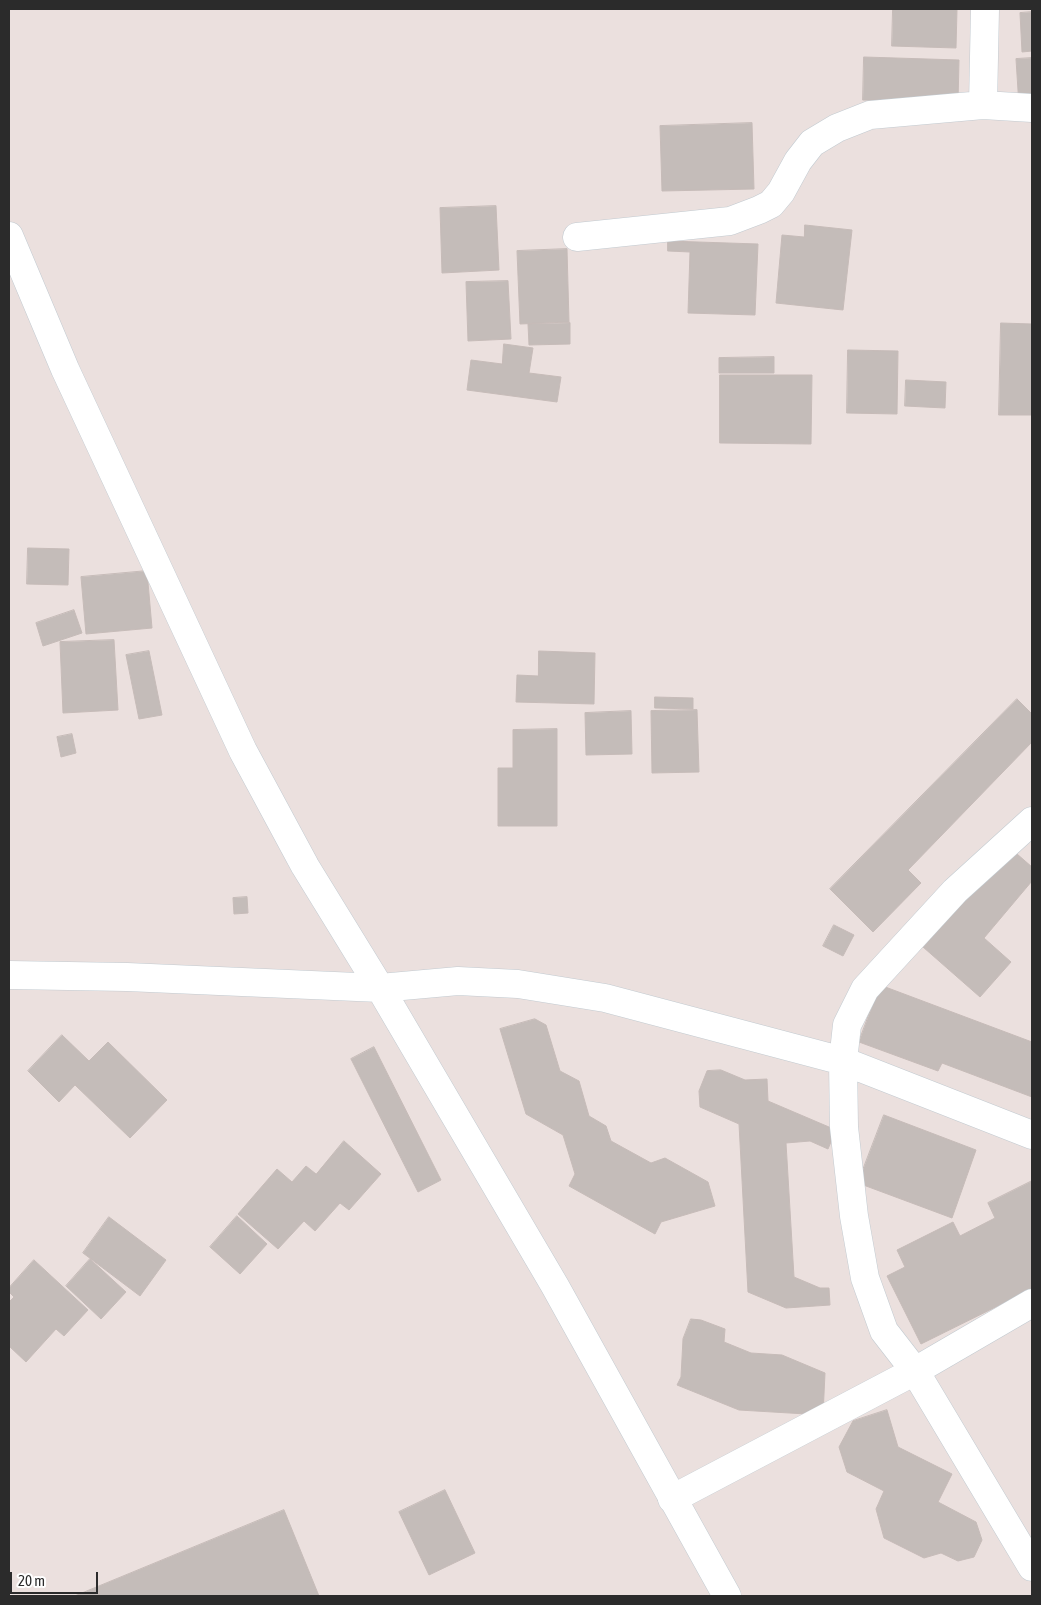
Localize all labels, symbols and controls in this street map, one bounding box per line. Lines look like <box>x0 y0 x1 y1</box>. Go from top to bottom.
scale bar <box>12 1562 100 1594</box>
text: 20 m <box>18 1572 45 1589</box>

